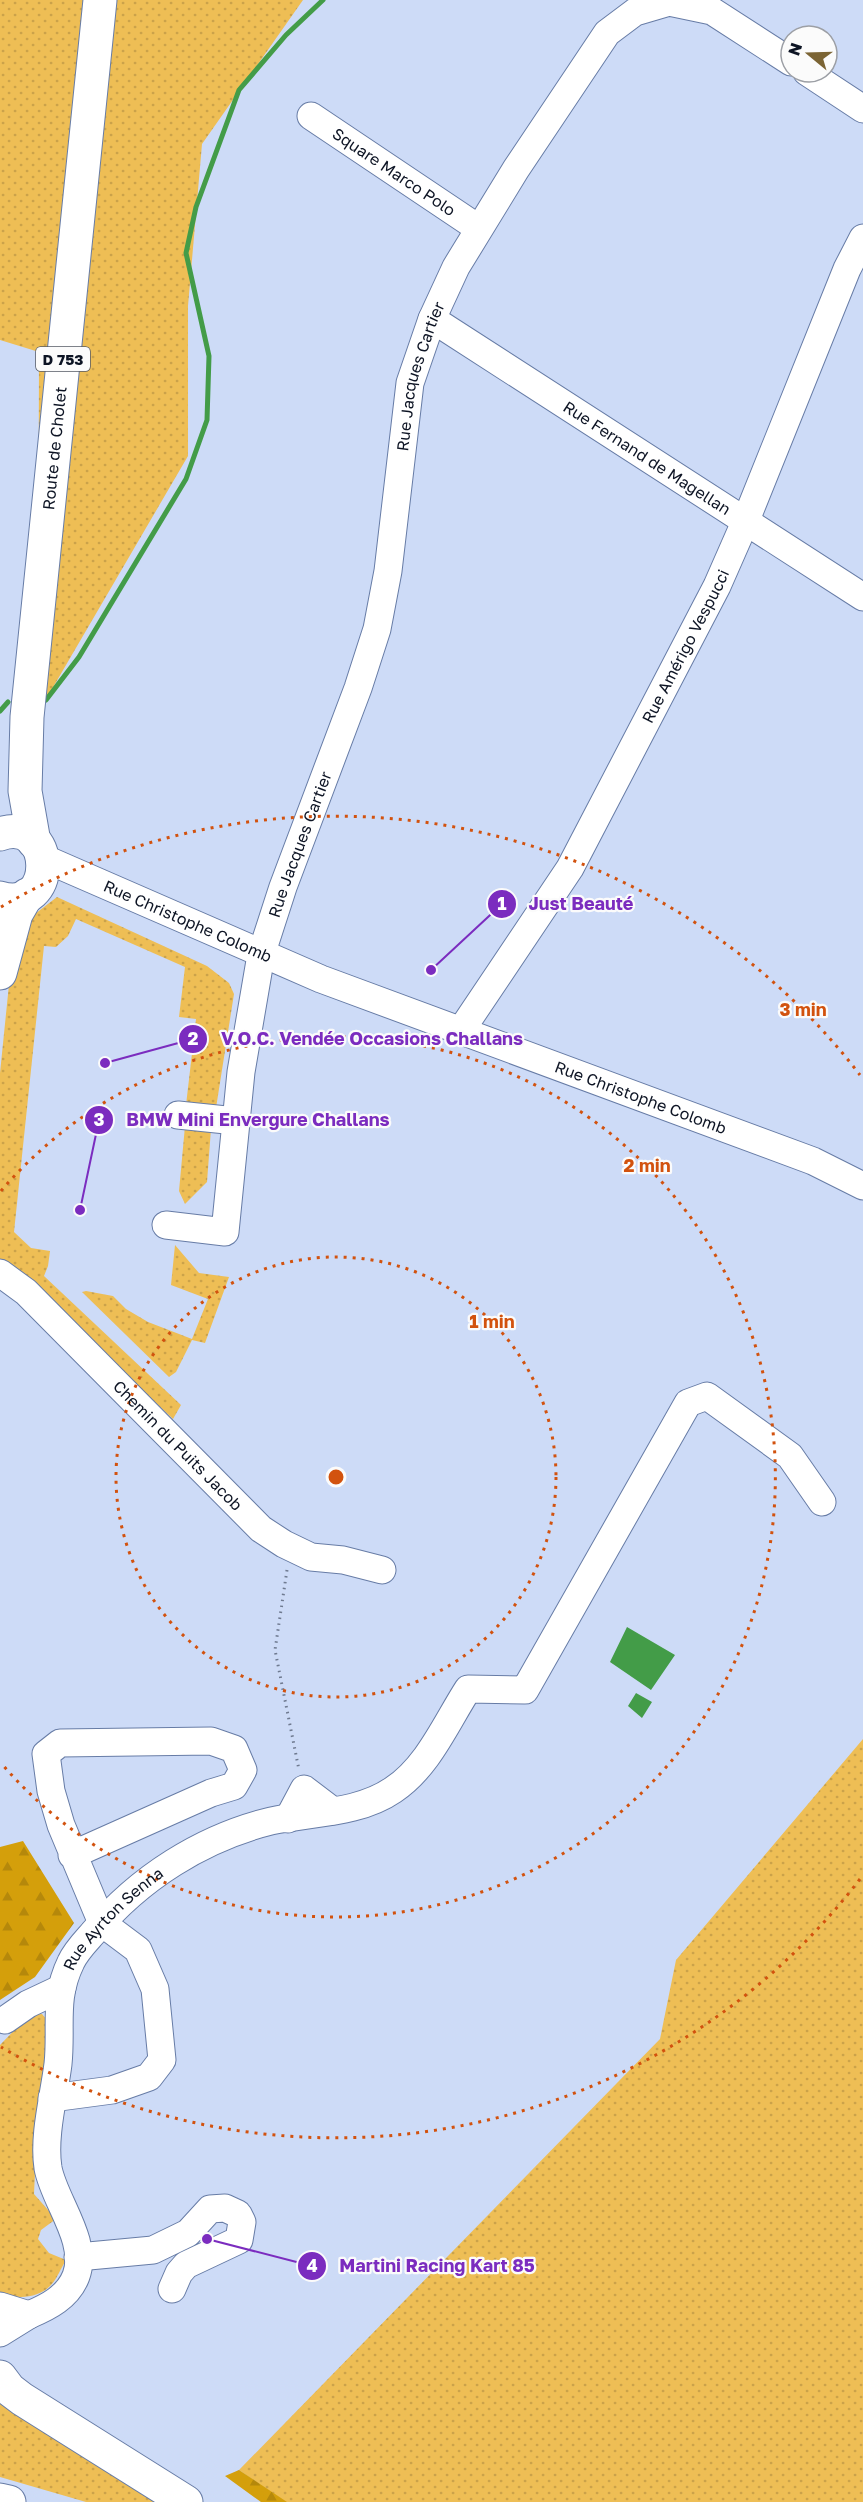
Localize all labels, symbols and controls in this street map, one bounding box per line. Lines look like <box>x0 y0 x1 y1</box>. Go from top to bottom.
north arrow <box>779 24 839 84</box>
text: N <box>783 40 806 58</box>
street label: Square Marco Polo <box>329 123 459 220</box>
street label: Rue Jacques Cartier <box>392 298 449 452</box>
road number: D 753 <box>36 347 90 371</box>
street label: Route de Cholet <box>38 386 71 511</box>
street label: Rue Fernand de Magellan <box>560 396 735 519</box>
street label: Rue Amérigo Vespucci <box>637 566 733 726</box>
street label: Rue Jacques Cartier <box>264 769 336 920</box>
street label: Rue Christophe Colomb <box>101 876 275 966</box>
callout: Just Beauté <box>487 886 646 922</box>
text: 1 <box>497 892 507 914</box>
text: Just Beauté <box>529 892 634 914</box>
text: 3 min <box>779 998 827 1020</box>
callout: V.O.C. Vendée Occasions Challans <box>178 1021 535 1057</box>
text: 2 <box>188 1027 199 1049</box>
text: V.O.C. Vendée Occasions Challans <box>221 1027 523 1049</box>
street label: Rue Christophe Colomb <box>552 1056 729 1138</box>
callout: BMW Mini Envergure Challans <box>84 1102 402 1138</box>
text: 3 <box>94 1108 105 1130</box>
text: BMW Mini Envergure Challans <box>126 1108 390 1130</box>
text: 2 min <box>623 1154 671 1176</box>
text: 1 min <box>469 1310 515 1332</box>
street label: Chemin du Puits Jacob <box>109 1376 247 1515</box>
centre of rings <box>326 1467 346 1487</box>
street label: Rue Ayrton Senna <box>59 1863 167 1973</box>
callout: Martini Racing Kart 85 <box>297 2248 546 2284</box>
text: 4 <box>306 2254 318 2276</box>
text: Martini Racing Kart 85 <box>339 2254 535 2276</box>

